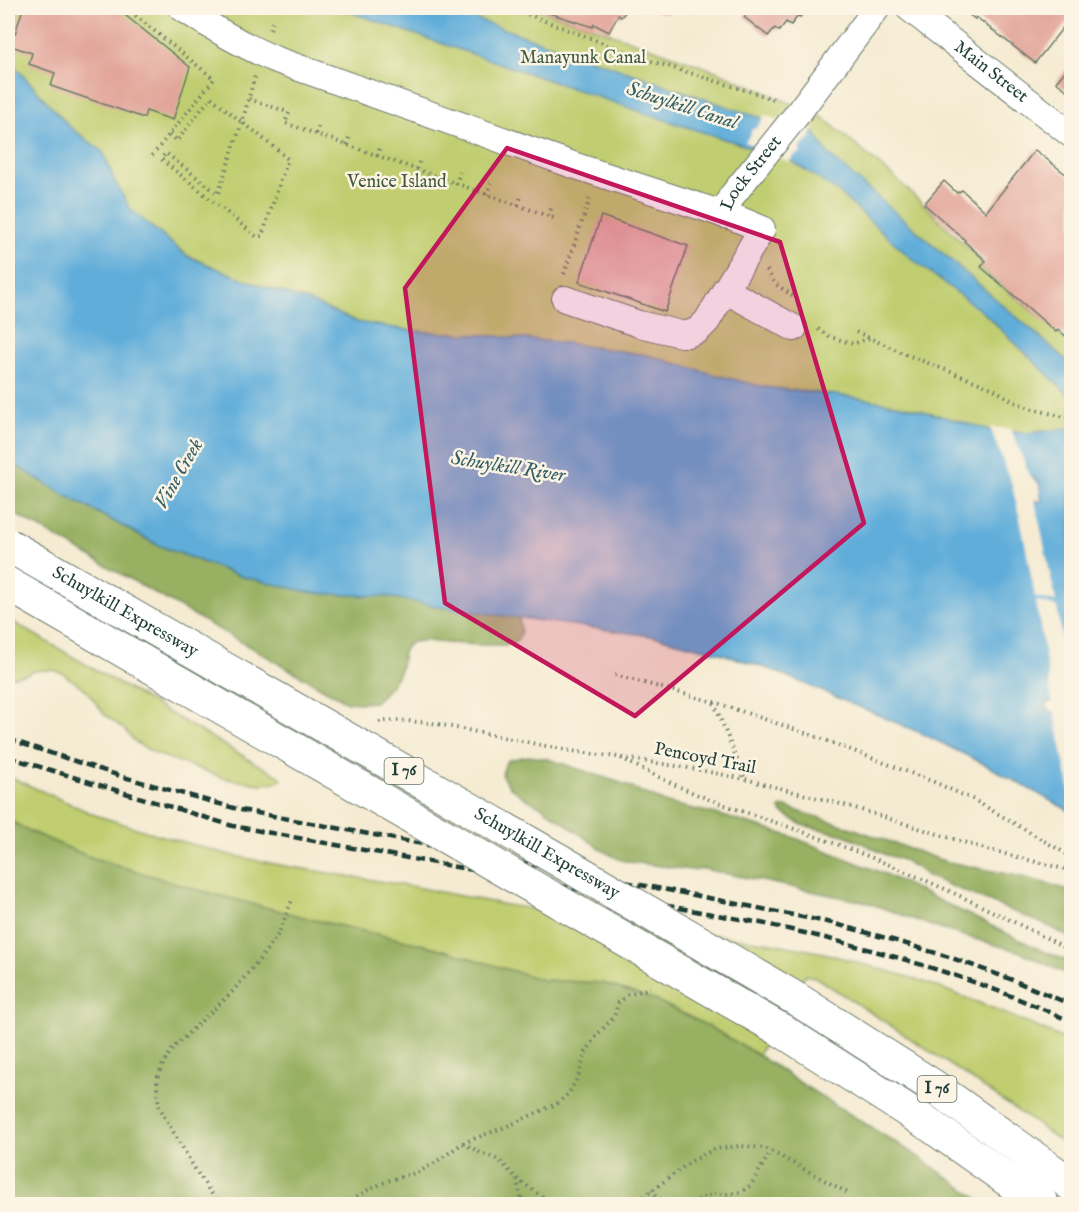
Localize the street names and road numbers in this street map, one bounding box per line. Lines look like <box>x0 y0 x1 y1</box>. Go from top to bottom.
street label: Main Street <box>949 36 1033 108</box>
street label: Lock Street <box>715 131 787 214</box>
street label: Schuylkill Expressway <box>48 561 202 663</box>
street label: Pencoyd Trail <box>652 738 758 780</box>
road number: I 76 <box>384 758 424 784</box>
street label: Schuylkill Expressway <box>470 802 624 905</box>
road number: I 76 <box>918 1076 956 1102</box>

